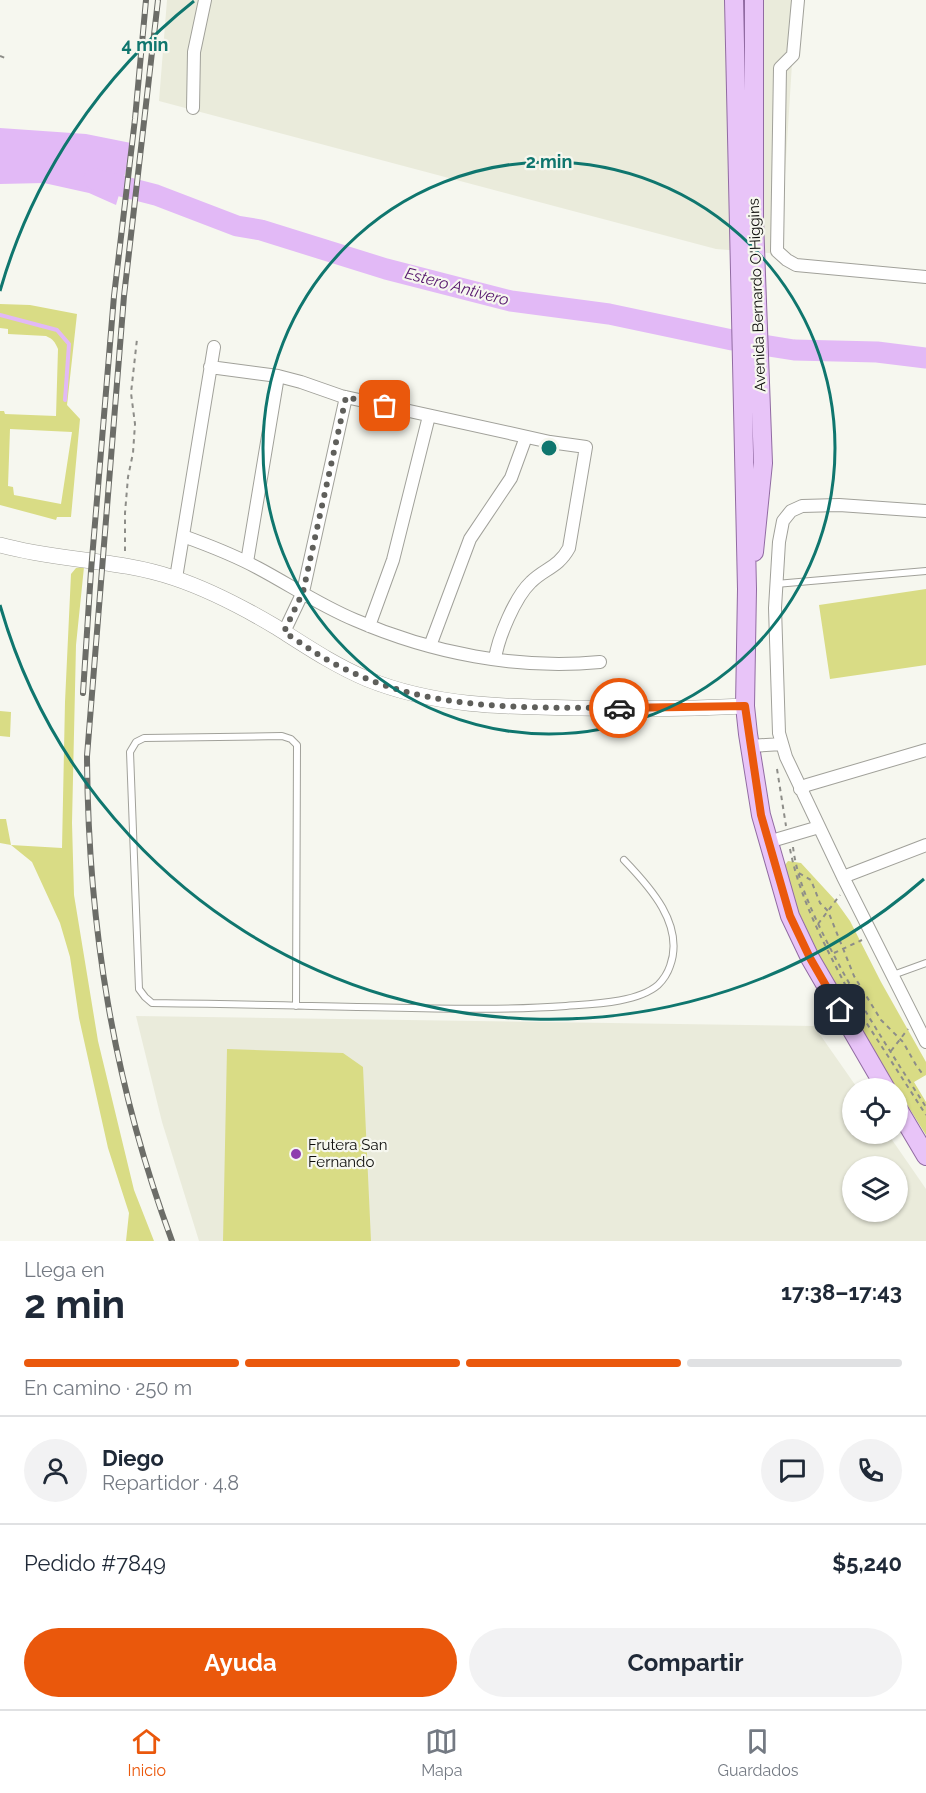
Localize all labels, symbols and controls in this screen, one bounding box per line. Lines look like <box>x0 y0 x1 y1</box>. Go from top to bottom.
text: 4 min <box>122 34 168 55</box>
text: 2 min <box>526 151 572 172</box>
street label: Avenida Bernardo O'Higgins <box>745 198 769 392</box>
water label: Estero Antivero <box>403 263 511 309</box>
pin <box>359 380 410 431</box>
icon: bag <box>368 389 401 422</box>
centre of rings <box>539 438 559 458</box>
courier <box>589 678 649 738</box>
icon: car <box>603 692 636 725</box>
pin <box>814 984 865 1035</box>
icon: home <box>823 993 856 1026</box>
map controls <box>842 1078 908 1222</box>
button: locate <box>842 1078 908 1144</box>
place label: Frutera San Fernando <box>308 1136 387 1171</box>
marker: Frutera San Fernando <box>289 1147 303 1161</box>
button: layers <box>842 1156 908 1222</box>
text: Llega en <box>24 1258 105 1282</box>
text: 17:38–17:43 <box>781 1279 902 1305</box>
text: 2 min <box>24 1281 125 1327</box>
text: En camino · 250 m <box>24 1376 192 1400</box>
button: person <box>24 1439 87 1502</box>
button: chat <box>761 1439 824 1502</box>
button: phone <box>839 1439 902 1502</box>
text: Diego <box>102 1445 164 1471</box>
text: Repartidor · 4.8 <box>102 1471 239 1495</box>
text: Pedido #7849 <box>24 1550 166 1576</box>
text: $5,240 <box>832 1550 902 1576</box>
button: Ayuda <box>24 1628 457 1697</box>
button: Compartir <box>469 1628 902 1697</box>
tab: Inicio <box>128 1725 166 1780</box>
tab: Mapa <box>421 1725 462 1780</box>
tab: Guardados <box>718 1725 798 1780</box>

